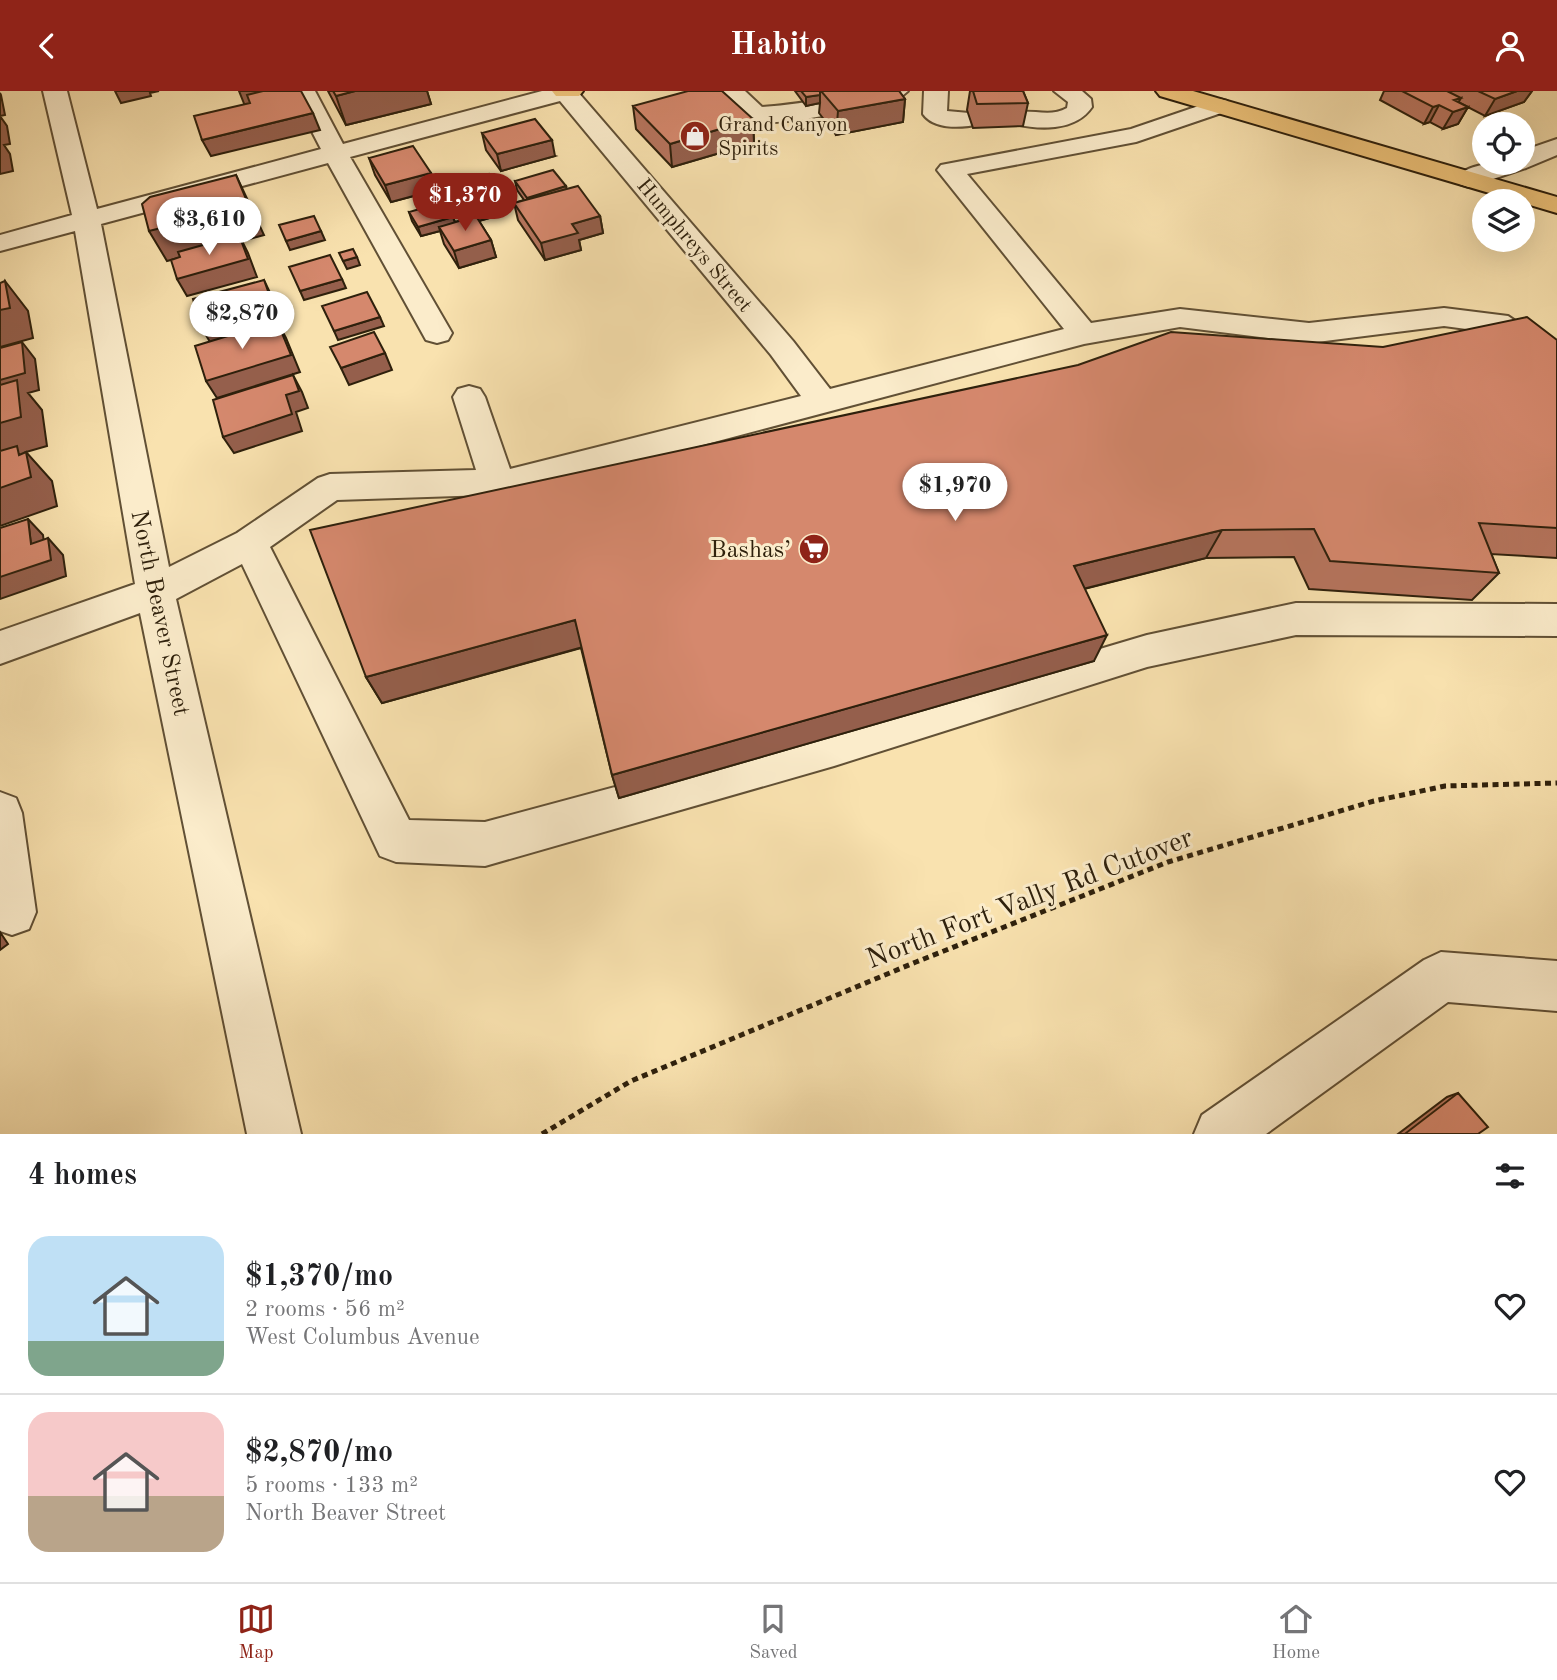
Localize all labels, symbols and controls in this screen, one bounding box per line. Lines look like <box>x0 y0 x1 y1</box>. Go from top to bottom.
icon: back <box>28 27 66 65</box>
icon: person <box>1491 27 1529 65</box>
text: Habito <box>730 30 827 62</box>
map controls <box>1472 112 1535 252</box>
button: locate <box>1472 112 1535 175</box>
place label: Grand Canyon Spirits <box>718 115 848 160</box>
shop icon: Grand Canyon Spirits <box>678 119 712 153</box>
pin: $1,370 <box>408 173 522 233</box>
street label: Humphreys Street <box>632 175 756 317</box>
text: $1,370 <box>428 184 502 207</box>
button: layers <box>1472 189 1535 252</box>
pin: $3,610 <box>152 197 266 257</box>
text: $3,610 <box>172 208 246 231</box>
pin: $2,870 <box>185 292 299 351</box>
text: $2,870 <box>205 302 279 325</box>
pin: $1,970 <box>898 463 1012 523</box>
text: $1,970 <box>918 474 992 497</box>
street label: North Beaver Street <box>125 508 193 719</box>
supermarket icon: Bashas’ <box>797 532 831 566</box>
place label: Bashas’ <box>710 539 791 563</box>
street label: North Fort Vally Rd Cutover <box>863 824 1197 975</box>
icon: filters <box>1491 1157 1529 1195</box>
text: 4 homes <box>28 1161 137 1191</box>
text: $1,370/mo <box>245 1262 393 1292</box>
icon: home <box>84 1264 168 1348</box>
icon: heart <box>1491 1287 1529 1325</box>
text: 2 rooms · 56 m² <box>245 1298 405 1321</box>
text: West Columbus Avenue <box>245 1326 480 1349</box>
text: $2,870/mo <box>245 1438 393 1468</box>
icon: home <box>84 1440 168 1524</box>
icon: heart <box>1491 1463 1529 1501</box>
text: 5 rooms · 133 m² <box>245 1474 418 1497</box>
text: North Beaver Street <box>245 1502 446 1525</box>
tab: Map <box>237 1600 275 1665</box>
tab: Saved <box>749 1600 798 1665</box>
tab: Home <box>1272 1600 1320 1665</box>

